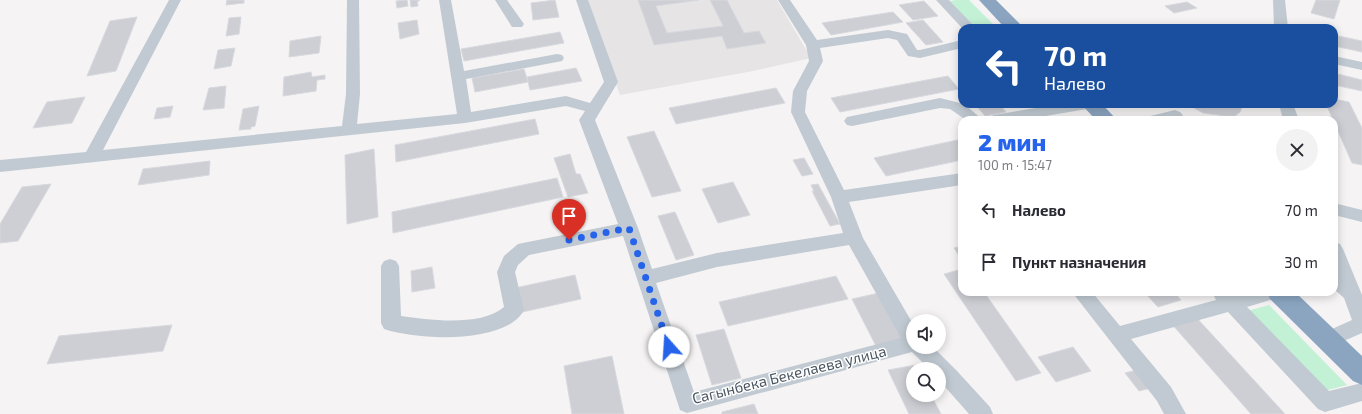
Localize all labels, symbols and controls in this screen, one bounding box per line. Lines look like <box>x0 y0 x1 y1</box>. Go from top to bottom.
text: 70 m <box>1044 38 1107 72</box>
icon: left <box>978 40 1030 92</box>
text: Налево <box>1044 72 1106 94</box>
text: 2 мин <box>978 127 1046 156</box>
button: close <box>1276 129 1318 171</box>
text: 100 m · 15:47 <box>978 157 1052 173</box>
pin <box>552 199 586 240</box>
icon: left <box>978 199 1000 221</box>
text: Налево <box>1012 201 1066 219</box>
text: 70 m <box>1285 201 1318 219</box>
icon: arrive <box>558 205 580 227</box>
icon: arrive <box>978 251 1000 273</box>
text: Пункт назначения <box>1012 253 1146 271</box>
text: 30 m <box>1284 253 1318 271</box>
map controls <box>906 314 946 402</box>
button: sound <box>906 314 946 354</box>
position arrow <box>648 326 690 368</box>
street label: Сагынбека Бекелаева улица <box>690 341 888 408</box>
button: search <box>906 362 946 402</box>

